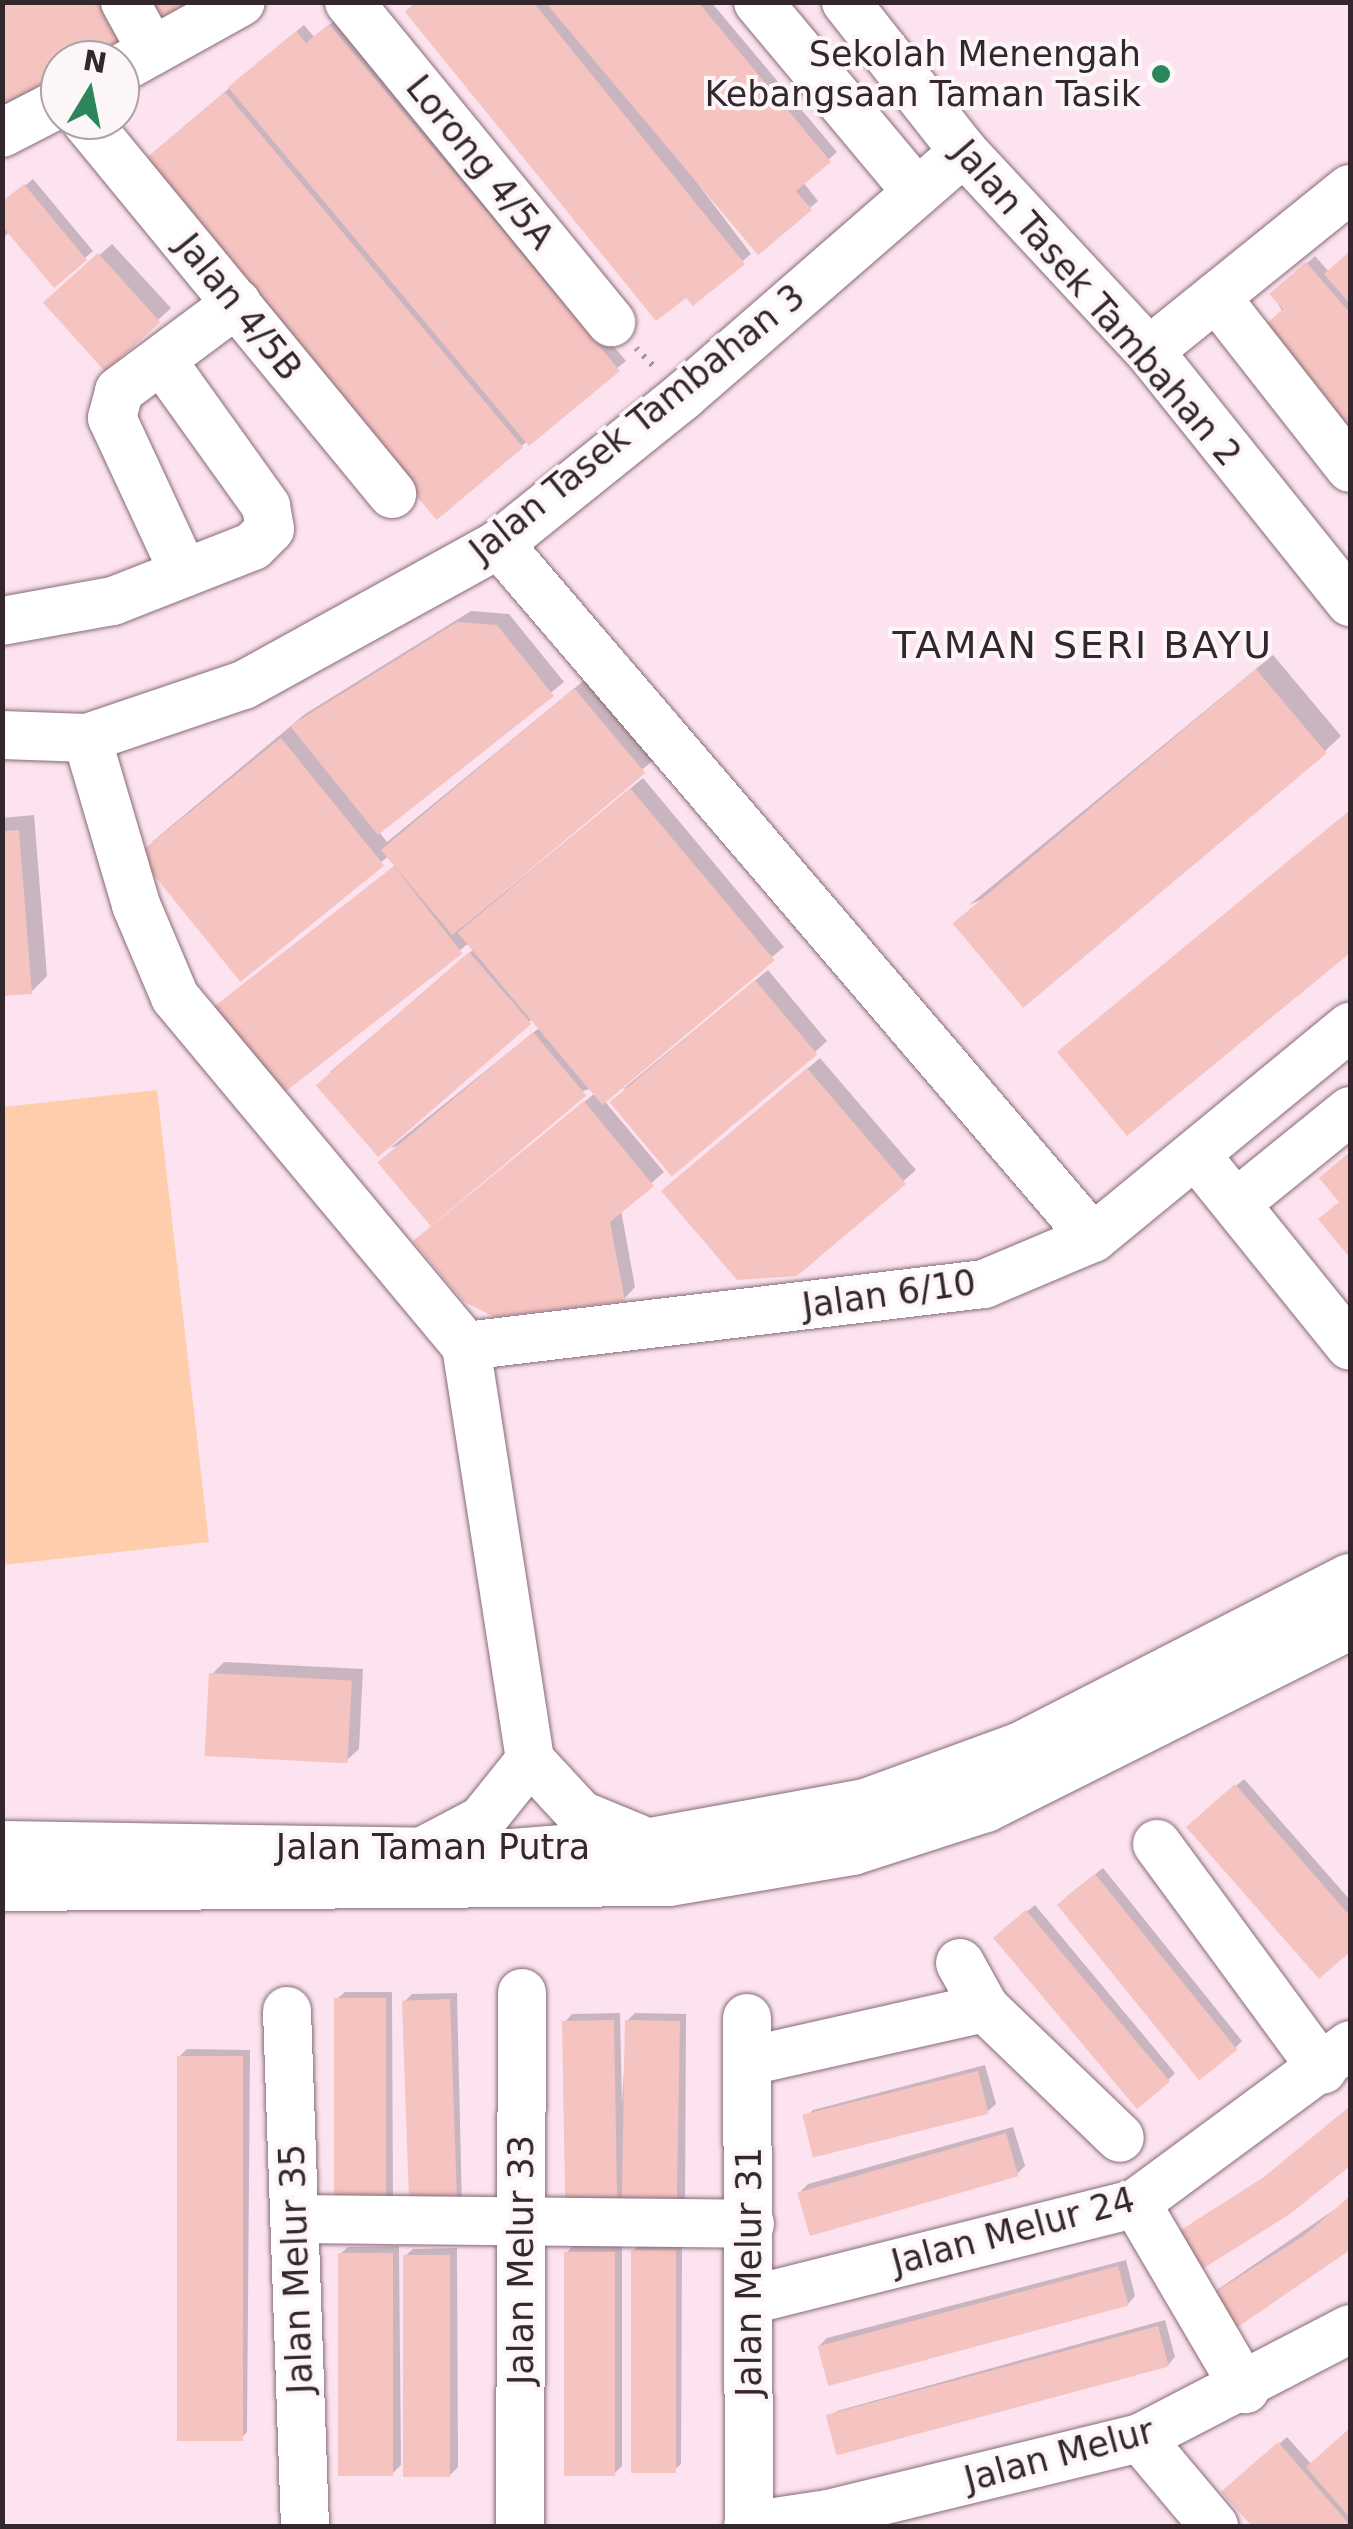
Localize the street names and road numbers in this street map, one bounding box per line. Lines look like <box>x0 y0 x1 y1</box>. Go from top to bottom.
street label: Lorong 4/5A <box>397 67 563 257</box>
street label: Jalan Tasek Tambahan 2 <box>944 131 1250 475</box>
street label: Jalan 4/5B <box>167 225 311 389</box>
street label: Jalan Tasek Tambahan 3 <box>461 275 813 571</box>
street label: Jalan 6/10 <box>800 1261 978 1327</box>
street label: Jalan Taman Putra <box>276 1826 590 1868</box>
street label: Jalan Melur 33 <box>500 2135 542 2385</box>
street label: Jalan Melur 35 <box>271 2143 321 2395</box>
street label: Jalan Melur 31 <box>728 2147 770 2397</box>
street label: Jalan Melur 24 <box>887 2178 1139 2284</box>
street label: Jalan Melur <box>960 2410 1158 2500</box>

